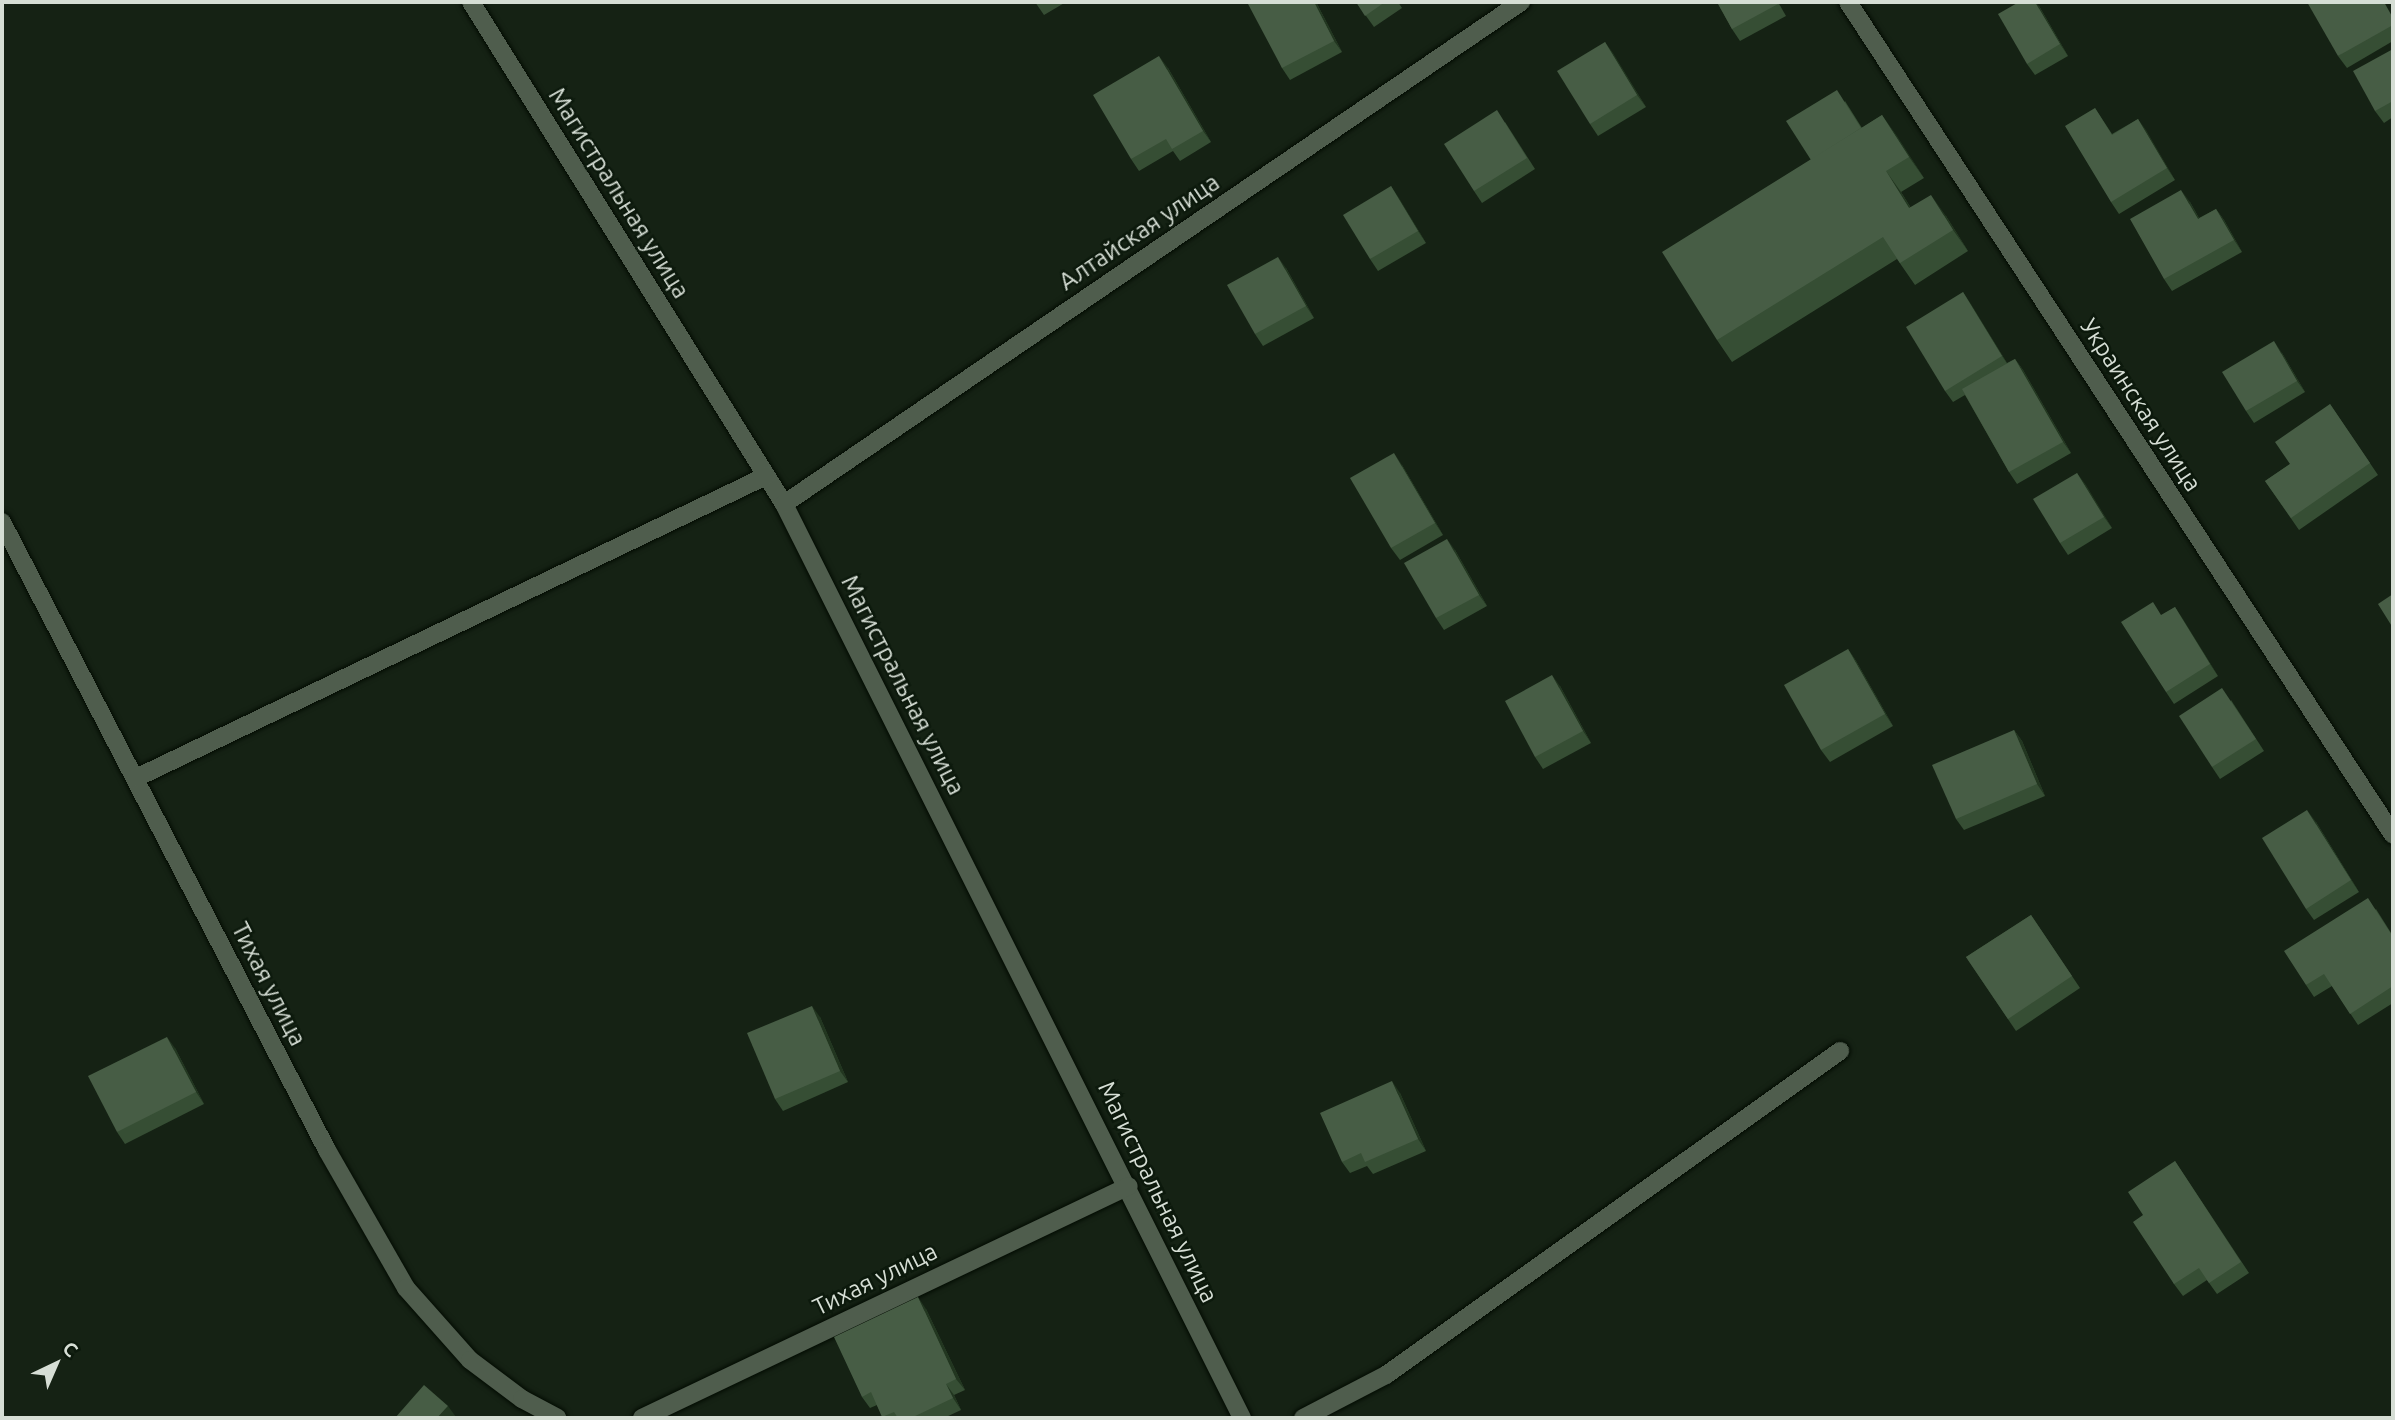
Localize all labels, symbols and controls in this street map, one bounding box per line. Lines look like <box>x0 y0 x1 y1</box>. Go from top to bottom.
street label: Магистральная улица <box>543 83 695 303</box>
street label: Алтайская улица <box>1053 168 1225 296</box>
street label: Украинская улица <box>2074 313 2208 497</box>
street label: Магистральная улица <box>835 570 971 800</box>
street label: Тихая улица <box>226 917 312 1051</box>
street label: Магистральная улица <box>1092 1077 1224 1307</box>
street label: Тихая улица <box>808 1237 942 1321</box>
north arrow <box>21 1329 91 1399</box>
text: С <box>59 1337 83 1361</box>

